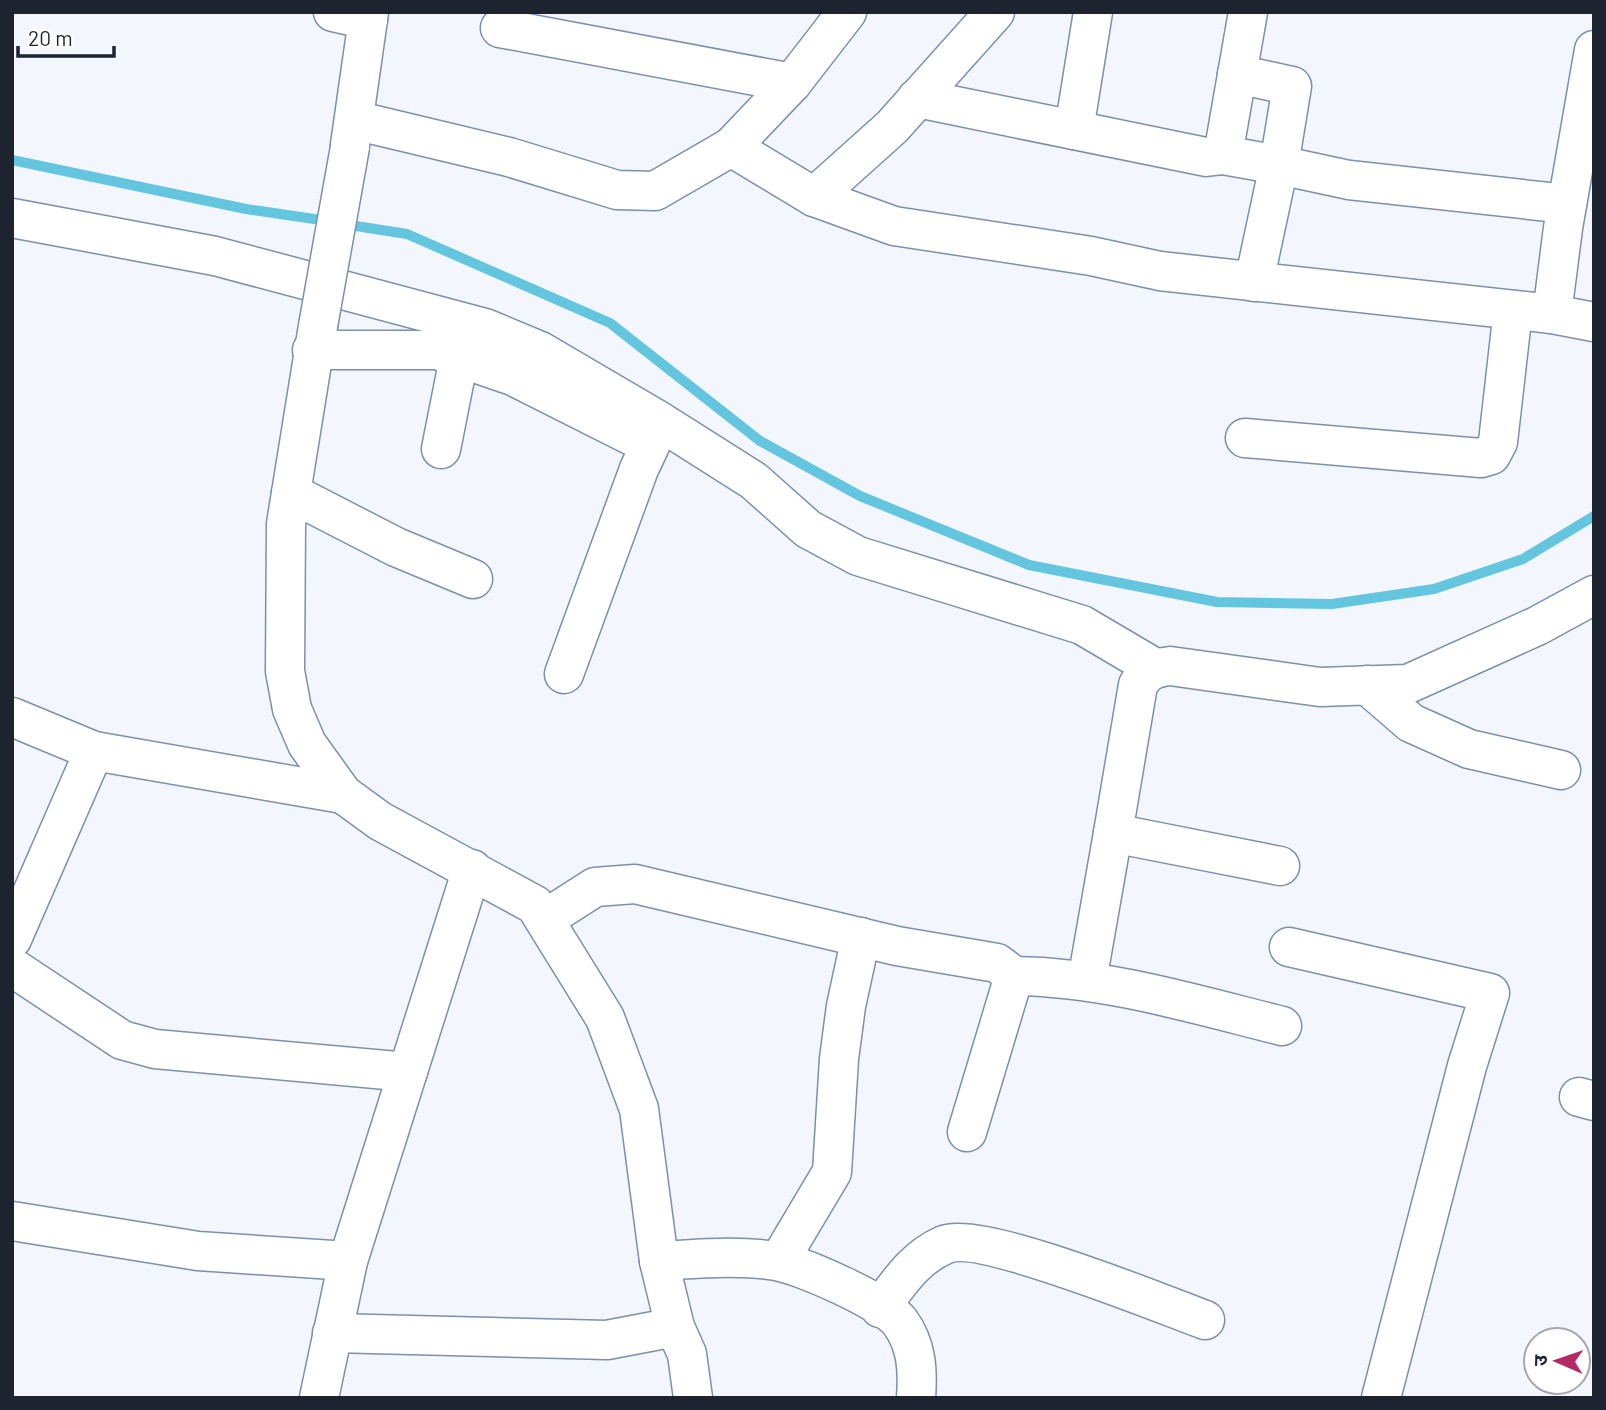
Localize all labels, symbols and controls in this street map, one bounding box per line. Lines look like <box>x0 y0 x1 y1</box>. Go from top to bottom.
scale bar <box>18 14 114 58</box>
text: 20 m <box>28 25 73 50</box>
north arrow <box>1522 1326 1592 1396</box>
text: उ <box>1528 1354 1551 1366</box>

